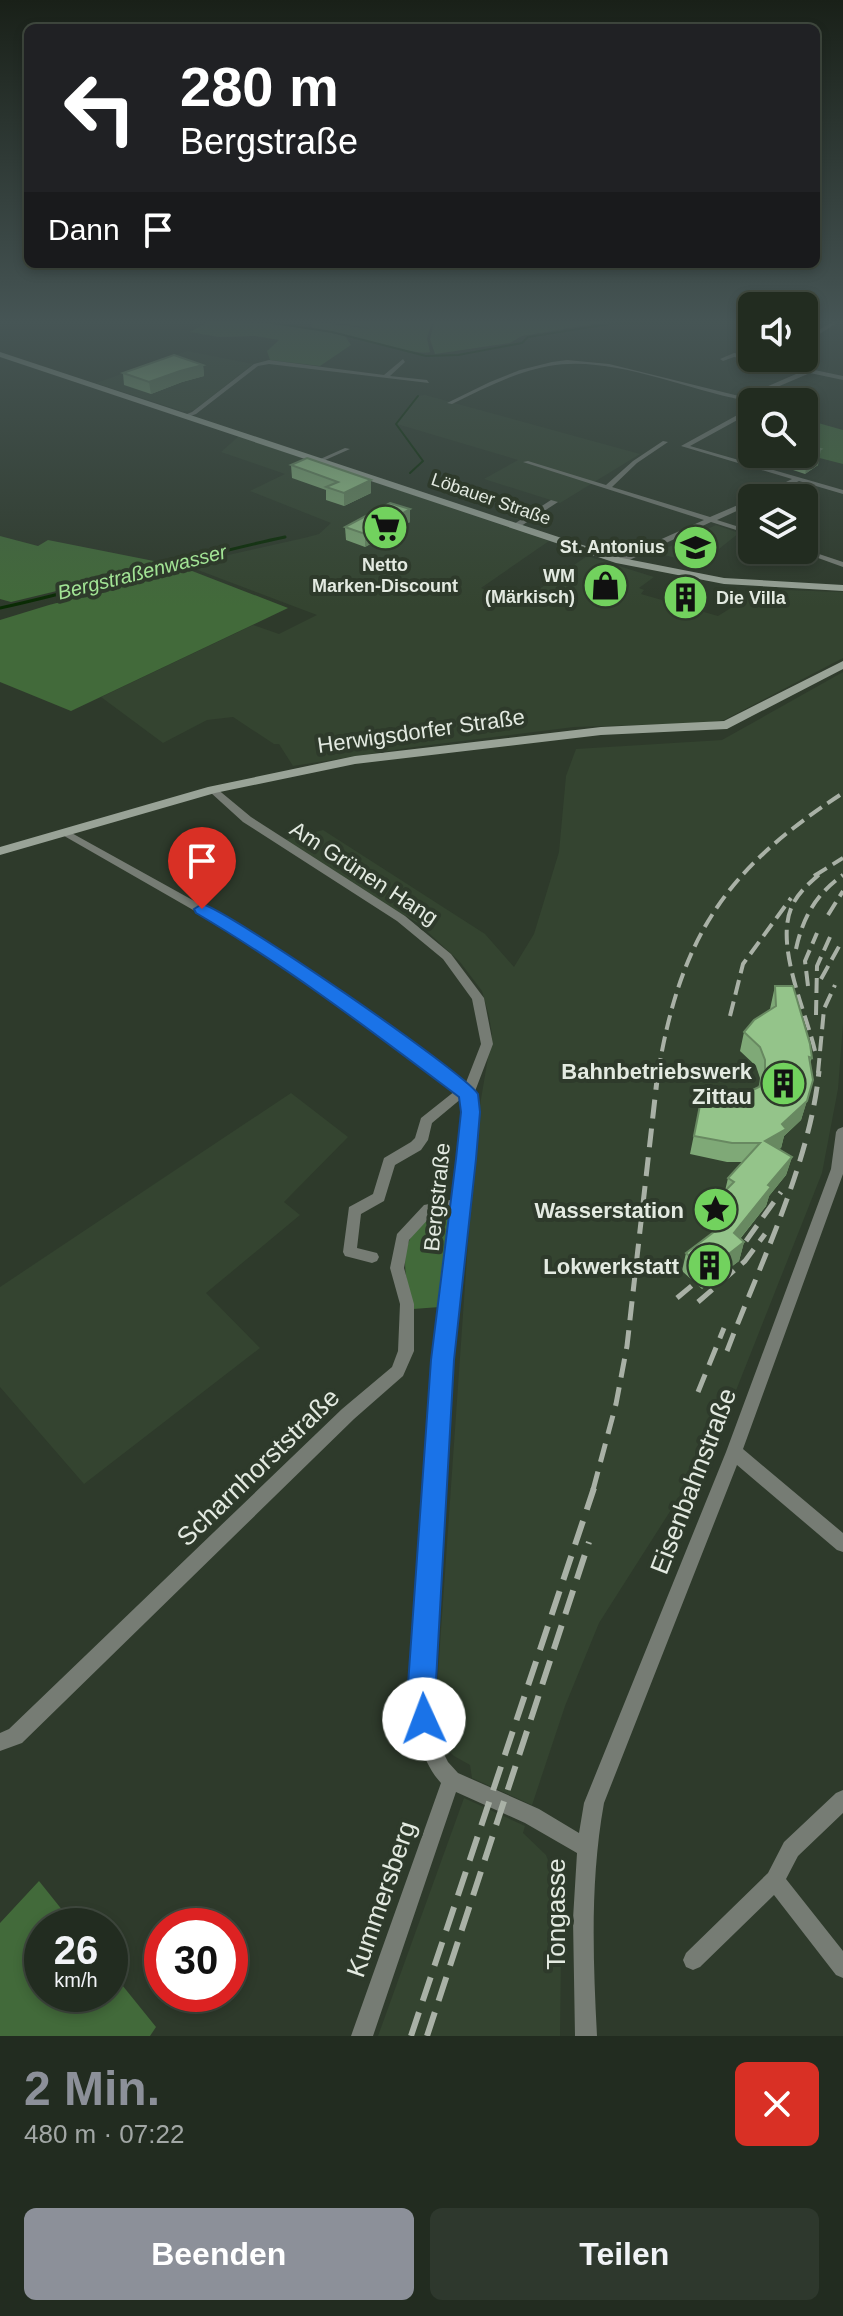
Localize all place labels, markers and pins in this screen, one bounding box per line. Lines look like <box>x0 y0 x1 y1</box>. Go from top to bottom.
supermarket icon: Netto Marken-Discount <box>361 503 409 551</box>
school or university icon: St. Antonius <box>672 523 720 571</box>
place label: St. Antonius <box>560 537 665 557</box>
place label: Netto Marken-Discount <box>312 555 458 596</box>
shop icon: WM (Märkisch) <box>582 562 630 610</box>
place label: WM (Märkisch) <box>485 566 575 607</box>
building icon: Die Villa <box>661 574 709 622</box>
place label: Die Villa <box>716 588 787 608</box>
pin <box>168 827 236 909</box>
place label: Bahnbetriebswerk Zittau <box>561 1059 753 1109</box>
building icon: Bahnbetriebswerk Zittau <box>759 1060 807 1108</box>
place icon: Wasserstation <box>691 1186 739 1234</box>
place label: Wasserstation <box>534 1198 684 1223</box>
building icon: Lokwerkstatt <box>686 1242 734 1290</box>
place label: Lokwerkstatt <box>543 1254 680 1279</box>

